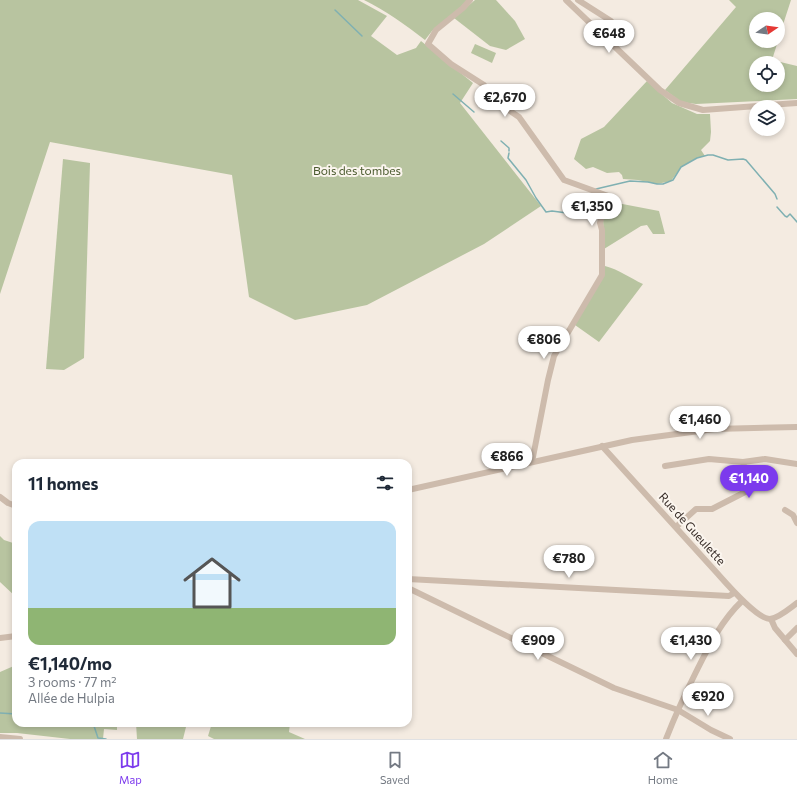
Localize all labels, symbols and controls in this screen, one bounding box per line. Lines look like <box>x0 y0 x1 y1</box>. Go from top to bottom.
north arrow <box>749 12 785 48</box>
map controls <box>749 12 785 136</box>
pin: €648 <box>585 20 633 54</box>
text: €648 <box>592 25 626 41</box>
button: locate <box>749 56 785 92</box>
pin: €2,670 <box>472 84 538 118</box>
text: €2,670 <box>483 89 527 105</box>
button: layers <box>749 100 785 136</box>
park label: Bois des tombes <box>313 163 401 177</box>
pin: €1,350 <box>559 193 625 227</box>
text: €1,350 <box>571 198 613 214</box>
pin: €806 <box>520 326 568 360</box>
text: €806 <box>527 331 561 347</box>
pin: €1,460 <box>667 406 733 440</box>
text: €1,460 <box>679 411 721 427</box>
pin: €866 <box>483 443 531 477</box>
text: €866 <box>490 448 524 464</box>
pin: €1,140 <box>716 465 782 499</box>
text: €1,140 <box>729 470 769 486</box>
icon: filters <box>374 472 396 494</box>
text: 11 homes <box>28 473 98 494</box>
street label: Rue de Gueulette <box>656 489 729 567</box>
pin: €780 <box>545 545 593 579</box>
icon: home <box>176 547 248 619</box>
text: €780 <box>553 550 585 566</box>
pin: €909 <box>514 627 562 661</box>
pin: €1,430 <box>658 627 724 661</box>
text: €909 <box>521 632 555 648</box>
text: €1,430 <box>670 632 712 648</box>
text: €1,140/mo <box>28 653 112 674</box>
text: 3 rooms · 77 m² <box>28 674 117 690</box>
pin: €920 <box>684 683 732 717</box>
text: €920 <box>691 688 725 704</box>
text: Allée de Hulpia <box>28 690 115 706</box>
tab: Map <box>119 749 142 786</box>
tab: Saved <box>380 749 410 786</box>
tab: Home <box>648 749 678 786</box>

